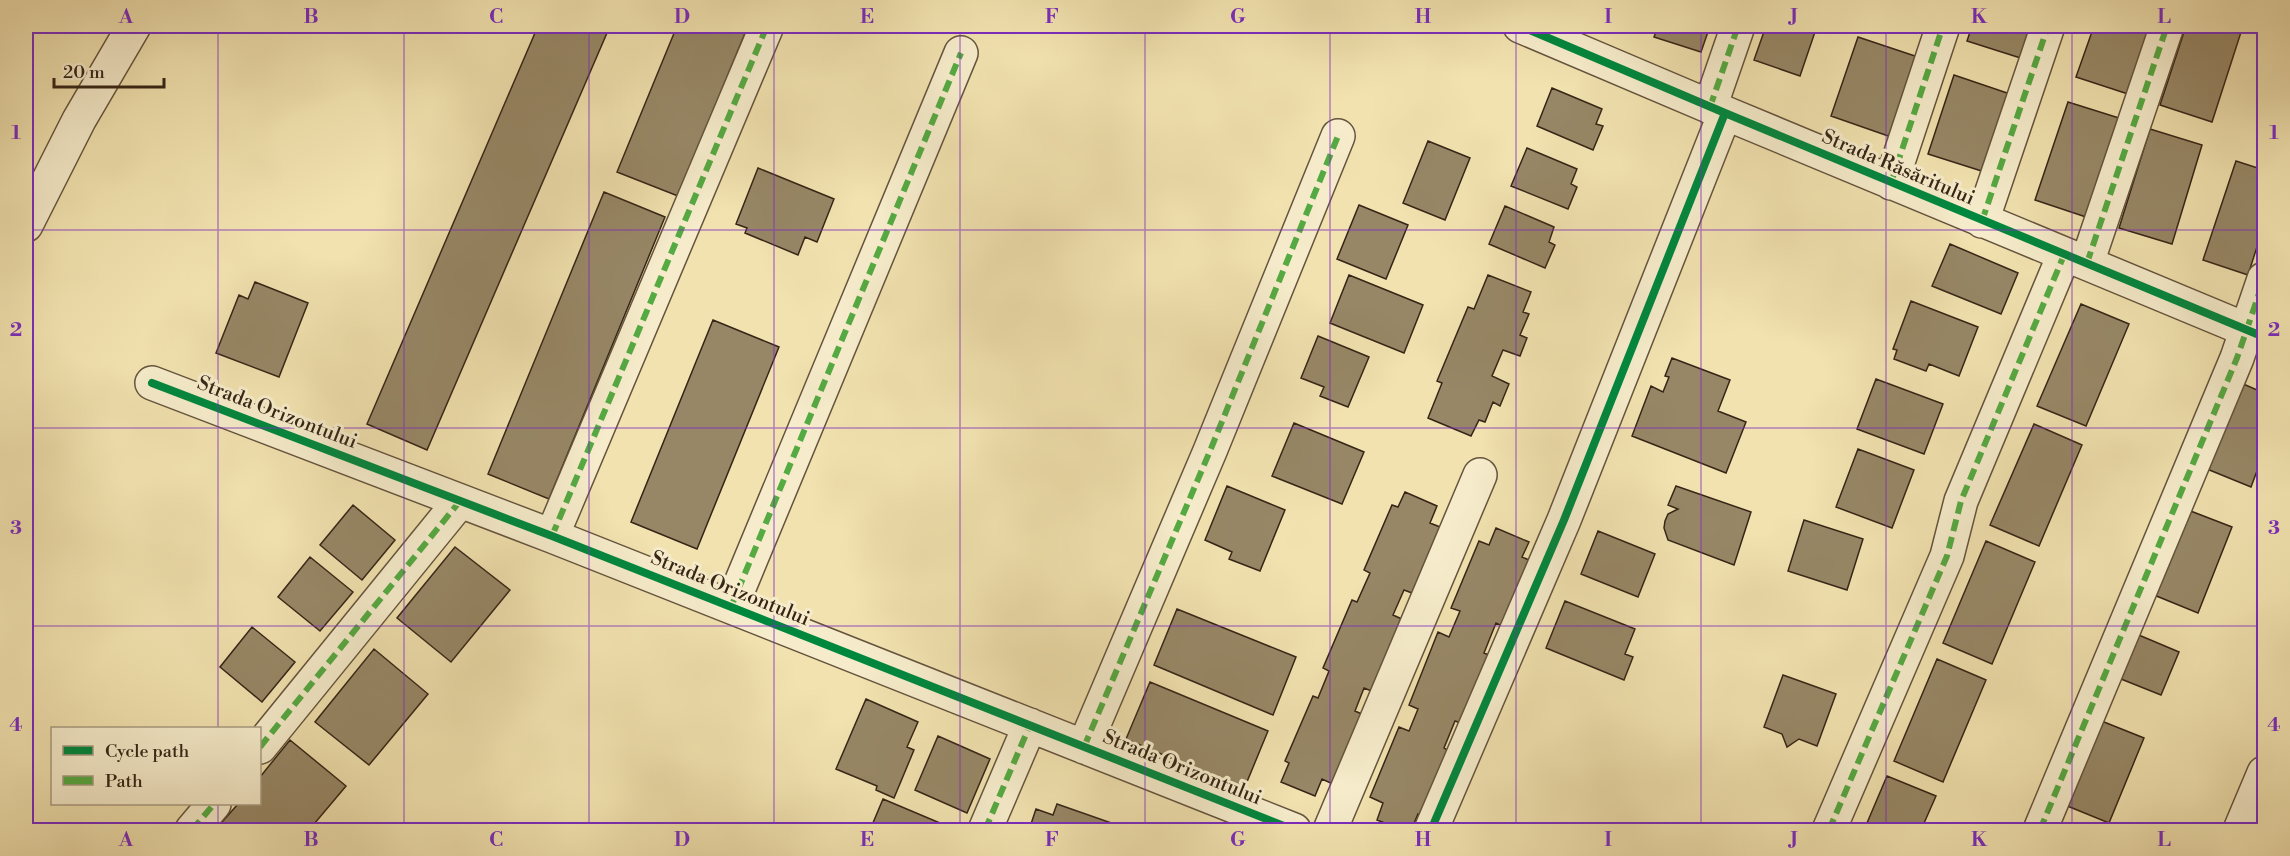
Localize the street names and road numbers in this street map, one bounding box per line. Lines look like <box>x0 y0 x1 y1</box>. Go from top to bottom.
street label: Strada Răsăritului <box>1818 124 1979 212</box>
street label: Strada Orizontului <box>194 371 361 455</box>
street label: Strada Orizontului <box>647 546 814 632</box>
street label: Strada Orizontului <box>1099 725 1266 811</box>

